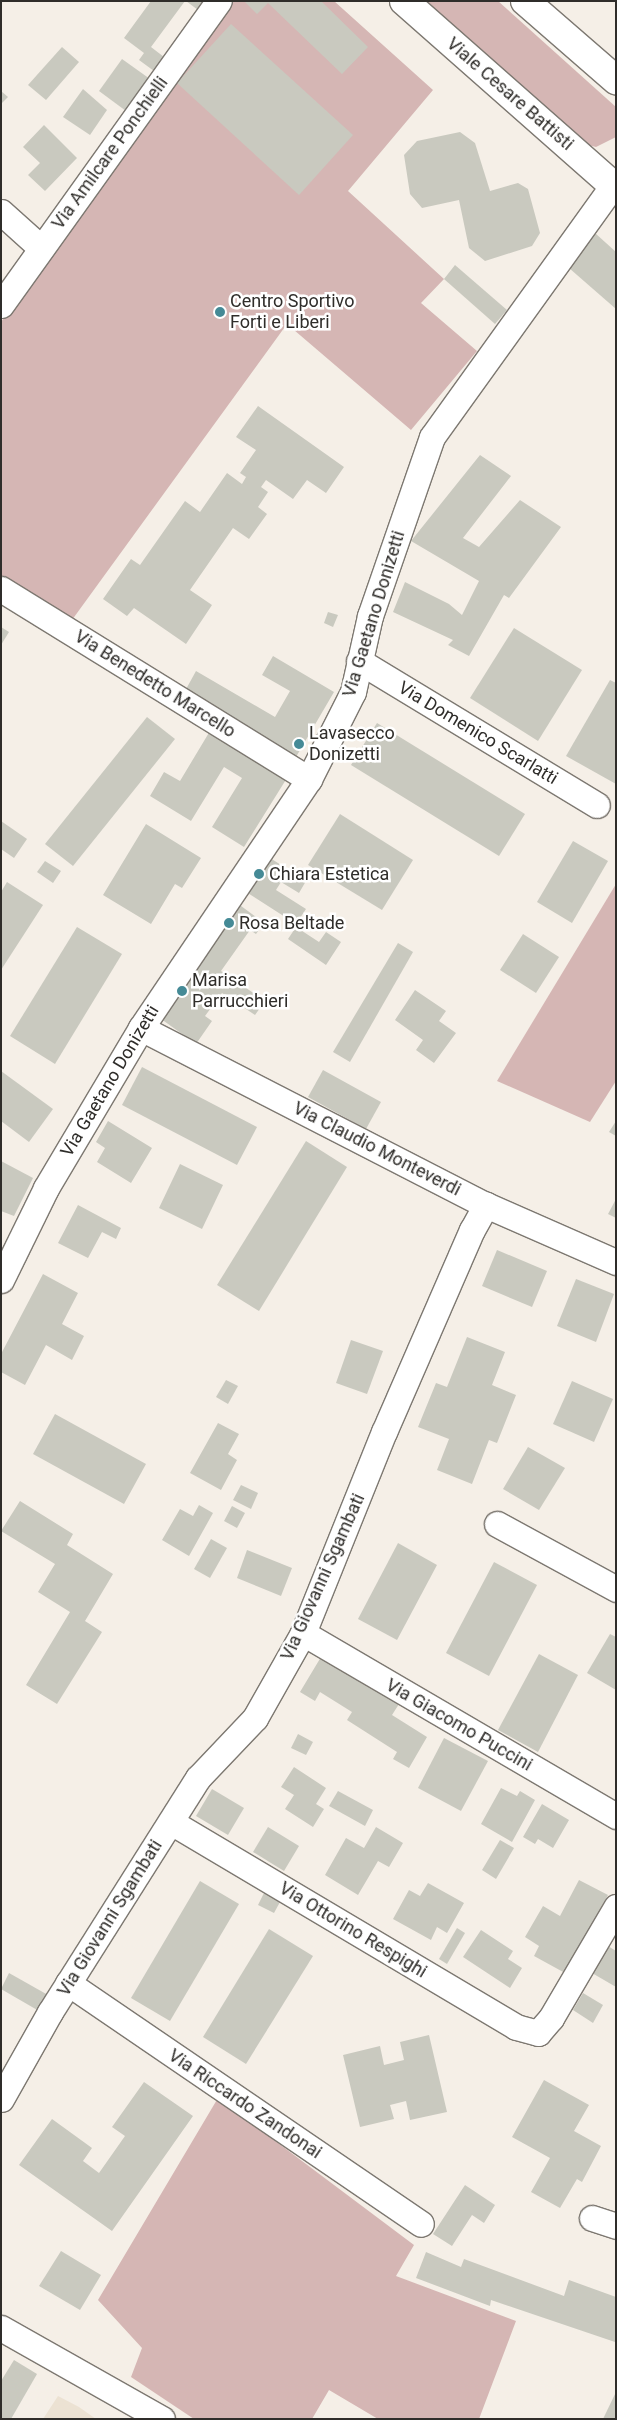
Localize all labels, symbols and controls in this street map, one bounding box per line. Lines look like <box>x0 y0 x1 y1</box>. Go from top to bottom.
street label: Viale Cesare Battisti <box>442 33 578 155</box>
street label: Via Amilcare Ponchielli <box>47 72 173 234</box>
place label: Centro Sportivo Forti e Liberi <box>230 291 354 334</box>
marker: Centro Sportivo Forti e Liberi <box>214 306 226 318</box>
street label: Via Gaetano Donizetti <box>338 528 410 700</box>
street label: Via Benedetto Marcello <box>70 626 240 742</box>
street label: Via Domenico Scarlatti <box>394 677 562 789</box>
place label: Lavasecco Donizetti <box>309 723 395 766</box>
marker: Lavasecco Donizetti <box>293 738 305 750</box>
place label: Chiara Estetica <box>269 863 389 885</box>
marker: Chiara Estetica <box>253 868 265 880</box>
place label: Rosa Beltade <box>239 912 344 934</box>
marker: Rosa Beltade <box>223 917 235 929</box>
place label: Marisa Parrucchieri <box>192 970 288 1012</box>
marker: Marisa Parrucchieri <box>176 985 188 997</box>
street label: Via Gaetano Donizetti <box>56 1001 164 1161</box>
street label: Via Claudio Monteverdi <box>290 1097 464 1201</box>
street label: Via Giovanni Sgambati <box>276 1490 370 1664</box>
street label: Via Giacomo Puccini <box>382 1674 536 1776</box>
street label: Via Giovanni Sgambati <box>53 1836 167 2000</box>
street label: Via Ottorino Respighi <box>275 1877 431 1983</box>
street label: Via Riccardo Zandonai <box>164 2045 326 2163</box>

